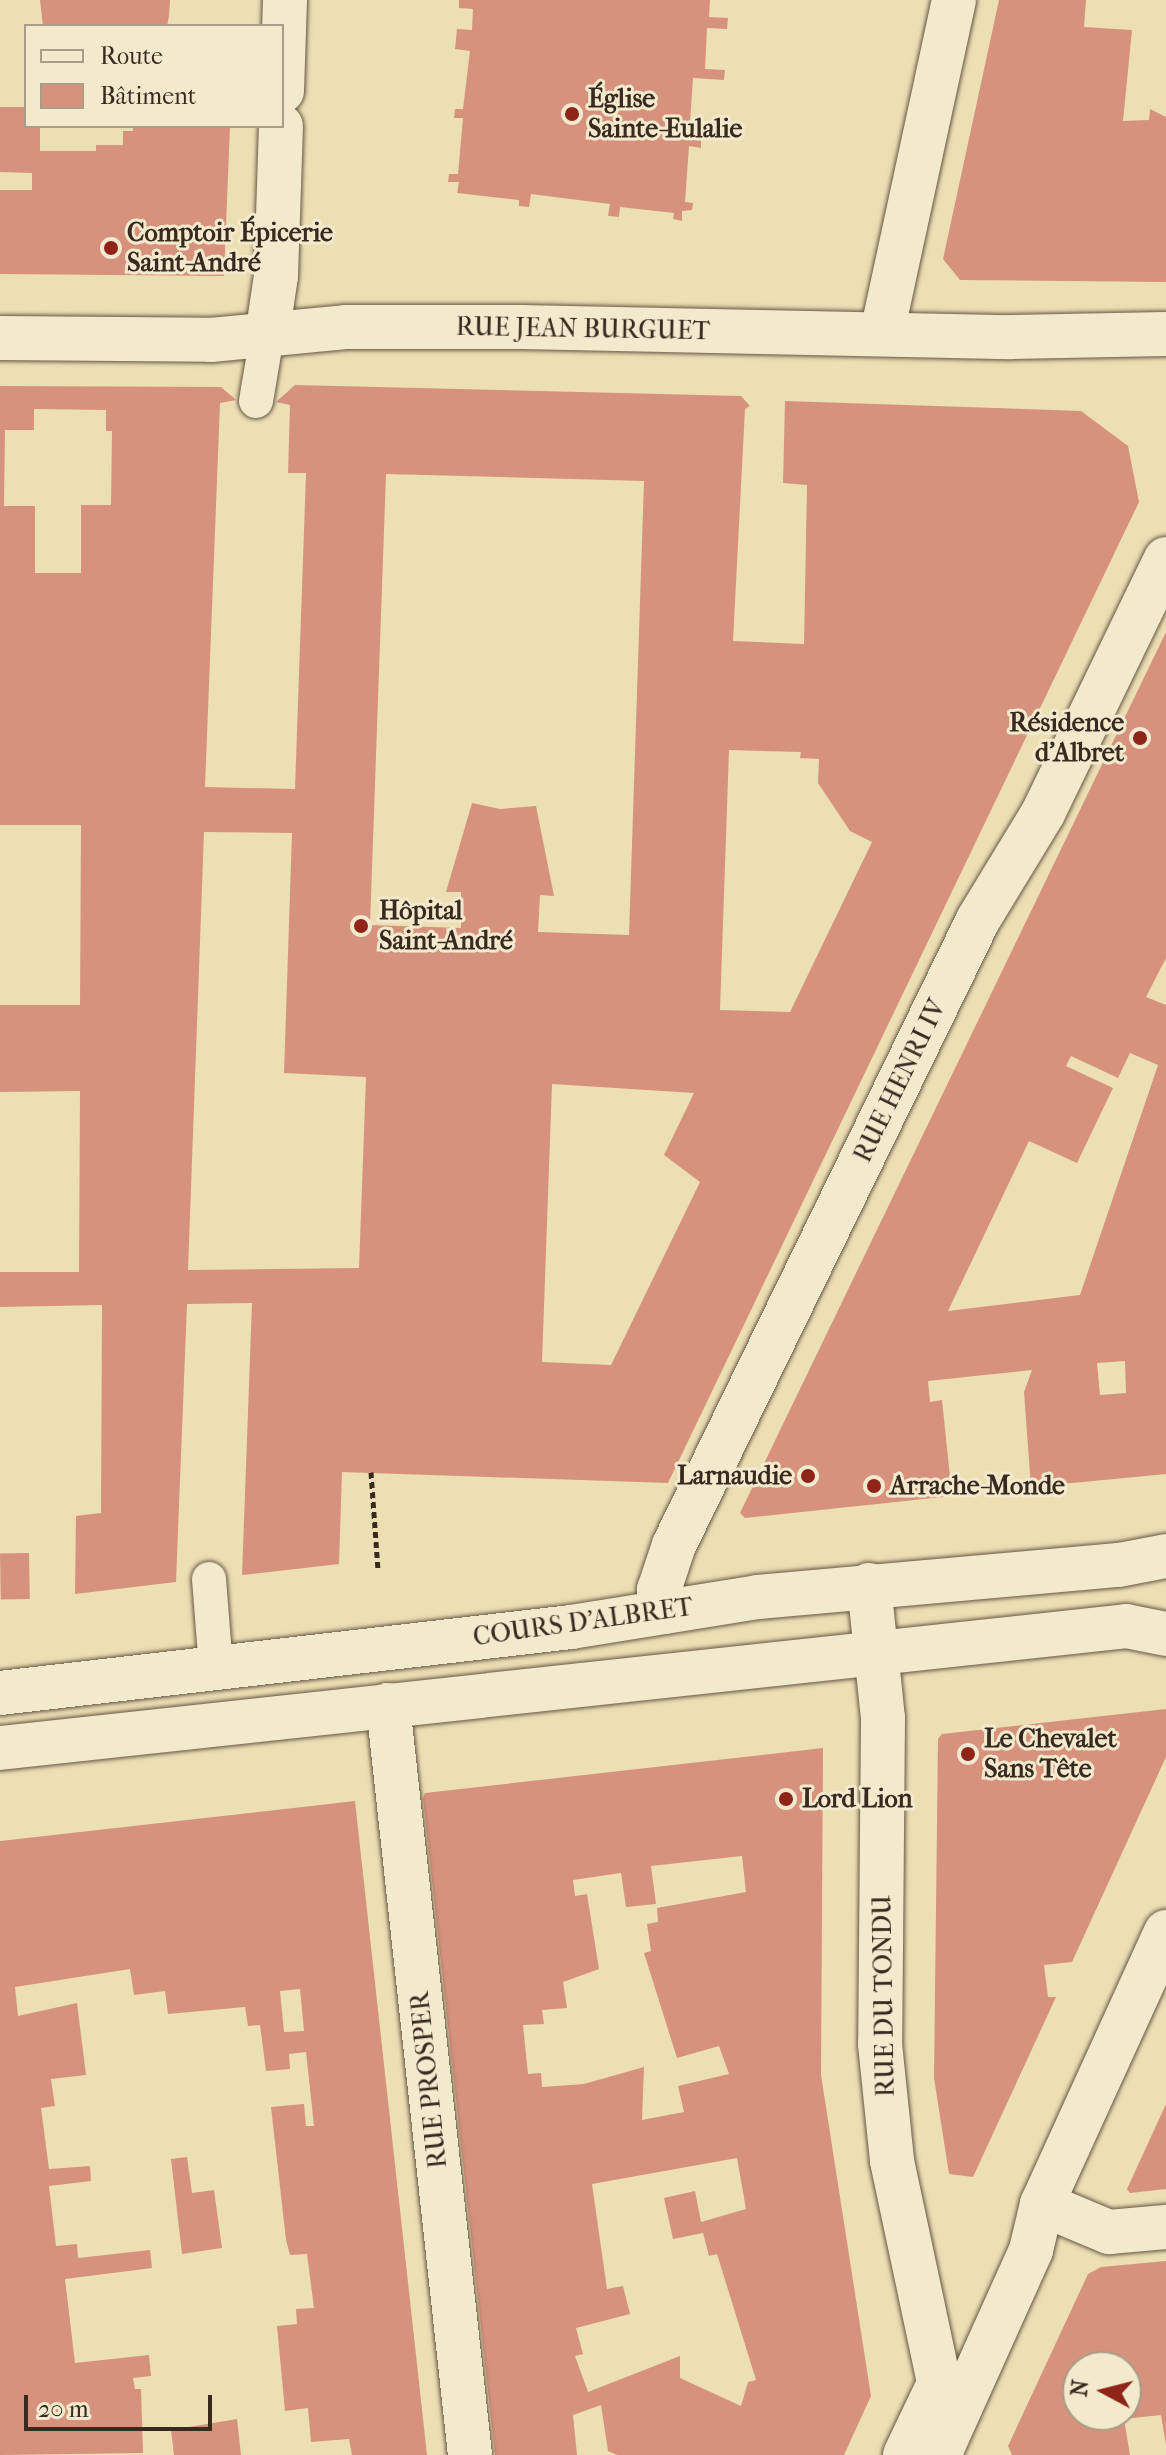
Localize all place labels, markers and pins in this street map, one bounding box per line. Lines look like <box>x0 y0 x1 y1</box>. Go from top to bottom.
place label: Église Sainte-Eulalie <box>588 83 742 144</box>
marker: Église Sainte-Eulalie <box>563 105 581 123</box>
place label: Comptoir Épicerie Saint-André <box>127 217 333 278</box>
marker: Comptoir Épicerie Saint-André <box>102 239 120 257</box>
place label: Résidence d'Albret <box>1009 707 1124 768</box>
marker: Résidence d'Albret <box>1131 729 1149 747</box>
place label: Hôpital Saint-André <box>379 895 513 956</box>
marker: Hôpital Saint-André <box>350 915 372 937</box>
place label: Larnaudie <box>677 1460 792 1492</box>
marker: Larnaudie <box>799 1467 817 1485</box>
place label: Arrache-Monde <box>890 1470 1065 1502</box>
marker: Arrache-Monde <box>865 1477 883 1495</box>
place label: Le Chevalet Sans Tête <box>984 1723 1117 1784</box>
marker: Le Chevalet Sans Tête <box>959 1745 977 1763</box>
place label: Lord Lion <box>802 1783 912 1815</box>
marker: Lord Lion <box>777 1790 795 1808</box>

